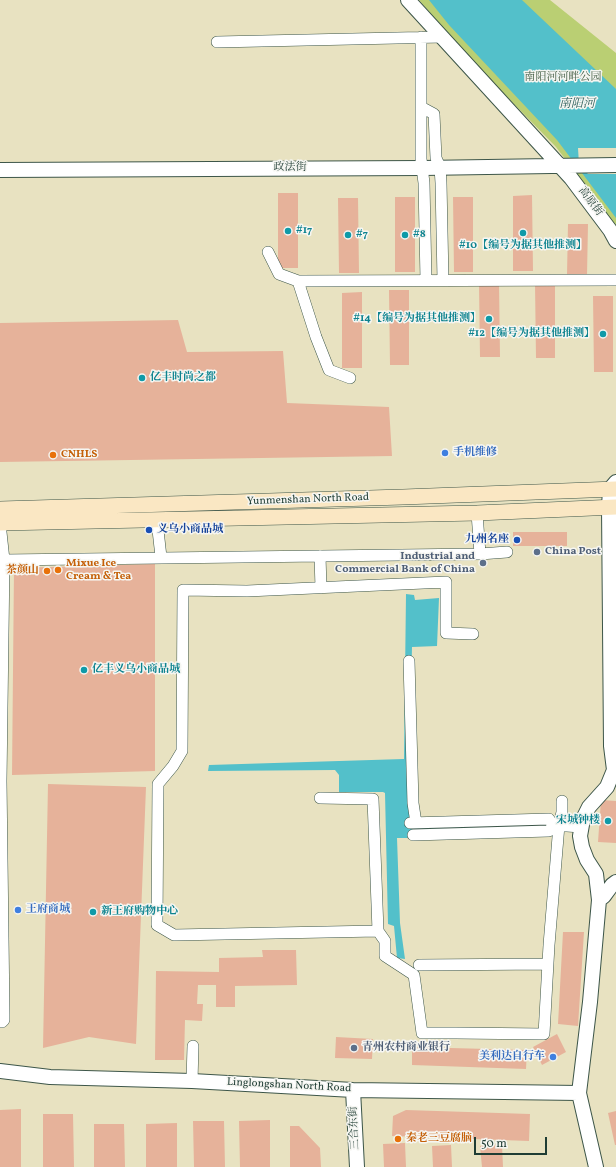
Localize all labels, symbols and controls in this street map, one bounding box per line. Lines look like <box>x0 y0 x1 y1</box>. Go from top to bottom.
park label: 南阳河河畔公园 <box>525 71 601 85</box>
water label: 南阳河 <box>559 98 595 112</box>
street label: 政法街 <box>274 161 306 175</box>
street label: 高原街 <box>575 185 605 219</box>
place label: #17 <box>296 224 312 238</box>
marker: #17 <box>283 226 293 236</box>
place label: #7 <box>356 228 368 242</box>
place label: #8 <box>413 228 426 242</box>
marker: #10【编号为据其他推测】 <box>518 228 528 238</box>
marker: #7 <box>343 230 353 240</box>
marker: #8 <box>400 230 410 240</box>
place label: #10【编号为据其他推测】 <box>459 239 587 253</box>
place label: #14【编号为据其他推测】 <box>353 312 481 326</box>
marker: #14【编号为据其他推测】 <box>484 314 494 324</box>
place label: #12【编号为据其他推测】 <box>468 327 595 341</box>
marker: #12【编号为据其他推测】 <box>598 329 608 339</box>
place label: 亿丰时尚之都 <box>150 371 216 385</box>
marker: 亿丰时尚之都 <box>137 373 147 383</box>
place label: 手机维修 <box>453 446 497 460</box>
place label: CNHLS <box>61 448 97 462</box>
marker: 手机维修 <box>440 448 450 458</box>
marker: CNHLS <box>48 450 58 460</box>
street label: Yunmenshan North Road <box>247 491 369 509</box>
place label: 义乌小商品城 <box>157 523 223 537</box>
marker: 义乌小商品城 <box>144 525 154 535</box>
place label: 九州名座 <box>465 533 509 547</box>
marker: 九州名座 <box>512 535 522 545</box>
place label: China Post <box>545 545 601 559</box>
marker: China Post <box>532 547 542 557</box>
place label: Industrial and Commercial Bank of China <box>335 550 475 576</box>
place label: Mixue Ice Cream & Tea <box>66 557 131 583</box>
marker: Industrial and Commercial Bank of China <box>478 558 488 568</box>
place label: 茶颜山 <box>6 564 39 578</box>
marker: Mixue Ice Cream & Tea <box>53 565 63 575</box>
marker: 茶颜山 <box>42 566 52 576</box>
place label: 亿丰义乌小商品城 <box>92 663 180 677</box>
marker: 亿丰义乌小商品城 <box>79 665 89 675</box>
place label: 宋城钟楼 <box>556 814 600 828</box>
marker: 宋城钟楼 <box>603 816 613 826</box>
place label: 王府商城 <box>26 903 70 917</box>
marker: 王府商城 <box>13 905 23 915</box>
place label: 新王府购物中心 <box>101 905 178 919</box>
marker: 新王府购物中心 <box>88 907 98 917</box>
place label: 青州农村商业银行 <box>362 1041 450 1055</box>
marker: 青州农村商业银行 <box>349 1043 359 1053</box>
place label: 美利达自行车 <box>479 1050 545 1064</box>
marker: 美利达自行车 <box>548 1052 558 1062</box>
street label: Linglongshan North Road <box>226 1076 352 1096</box>
street label: 三合东街 <box>347 1106 363 1150</box>
scale bar <box>476 1129 549 1155</box>
place label: 秦老三豆腐脑 <box>406 1132 472 1146</box>
marker: 秦老三豆腐脑 <box>393 1134 403 1144</box>
text: 50 m <box>481 1136 507 1152</box>

